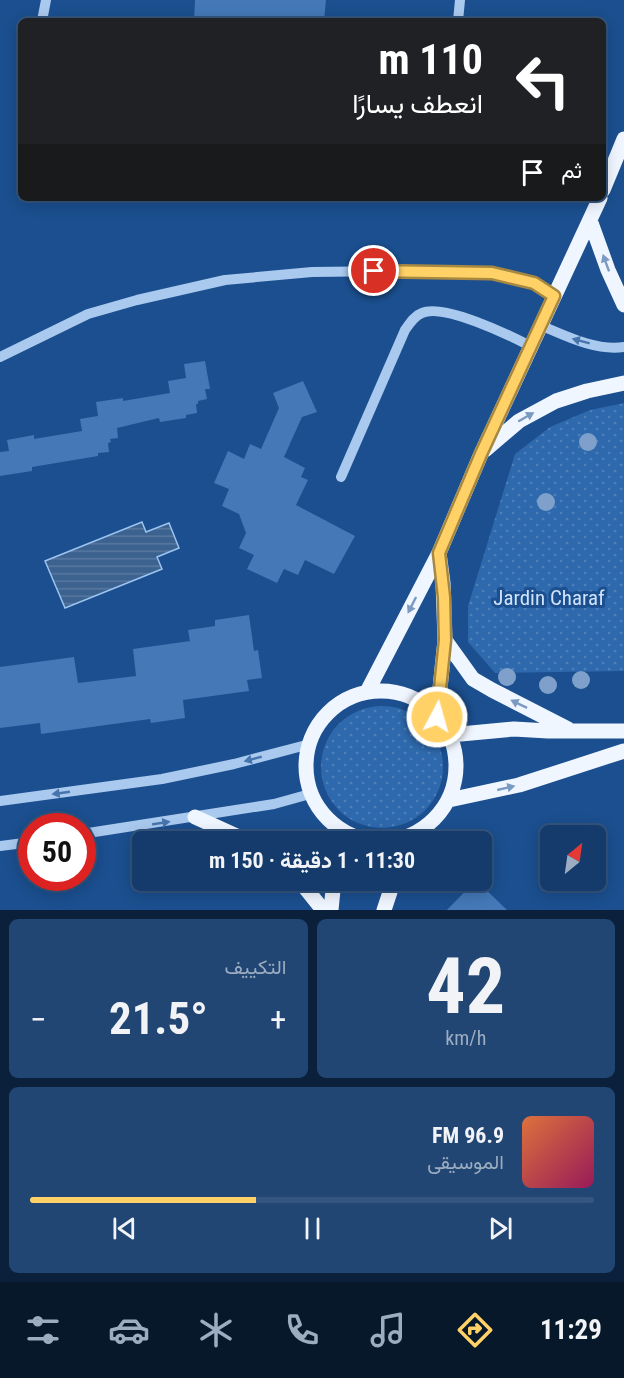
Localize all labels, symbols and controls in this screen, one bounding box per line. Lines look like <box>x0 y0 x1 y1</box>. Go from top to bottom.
text: 110 m <box>378 35 483 84</box>
icon: left <box>504 42 582 120</box>
text: انعطف يسارًا <box>352 88 483 120</box>
icon: arrive <box>516 156 549 189</box>
text: ثم <box>561 158 582 183</box>
pin <box>348 245 399 296</box>
icon: arrive <box>357 254 390 287</box>
one-way arrow <box>600 254 610 272</box>
one-way arrow <box>572 336 590 345</box>
one-way arrow <box>518 412 534 423</box>
park label: Jardin Charaf <box>493 586 605 610</box>
one-way arrow <box>407 596 417 613</box>
position arrow <box>405 685 469 749</box>
one-way arrow <box>511 699 528 708</box>
one-way arrow <box>244 755 262 764</box>
one-way arrow <box>497 782 515 792</box>
one-way arrow <box>52 788 71 797</box>
speed limit sign: 50 <box>18 813 96 891</box>
one-way arrow <box>152 818 171 827</box>
north arrow <box>540 825 606 891</box>
map controls <box>540 825 606 891</box>
text: 11:30 · 1 دقيقة · 150 m <box>209 848 415 873</box>
text: 42 <box>426 941 505 1032</box>
text: التكييف <box>224 955 287 979</box>
text: 21.5° <box>109 992 208 1045</box>
text: − <box>30 1000 47 1039</box>
text: + <box>270 1000 286 1039</box>
text: km/h <box>445 1026 486 1050</box>
text: 96.9 FM <box>432 1123 504 1148</box>
text: الموسيقى <box>427 1150 504 1174</box>
icon: previous <box>108 1212 141 1245</box>
icon: pause <box>296 1212 329 1245</box>
icon: next <box>484 1212 517 1245</box>
icon: filters <box>22 1309 64 1351</box>
icon: car <box>108 1309 150 1351</box>
icon: climate <box>195 1309 237 1351</box>
icon: phone <box>281 1309 323 1351</box>
icon: music <box>367 1309 409 1351</box>
icon: directions <box>454 1309 496 1351</box>
text: 11:29 <box>540 1314 602 1346</box>

